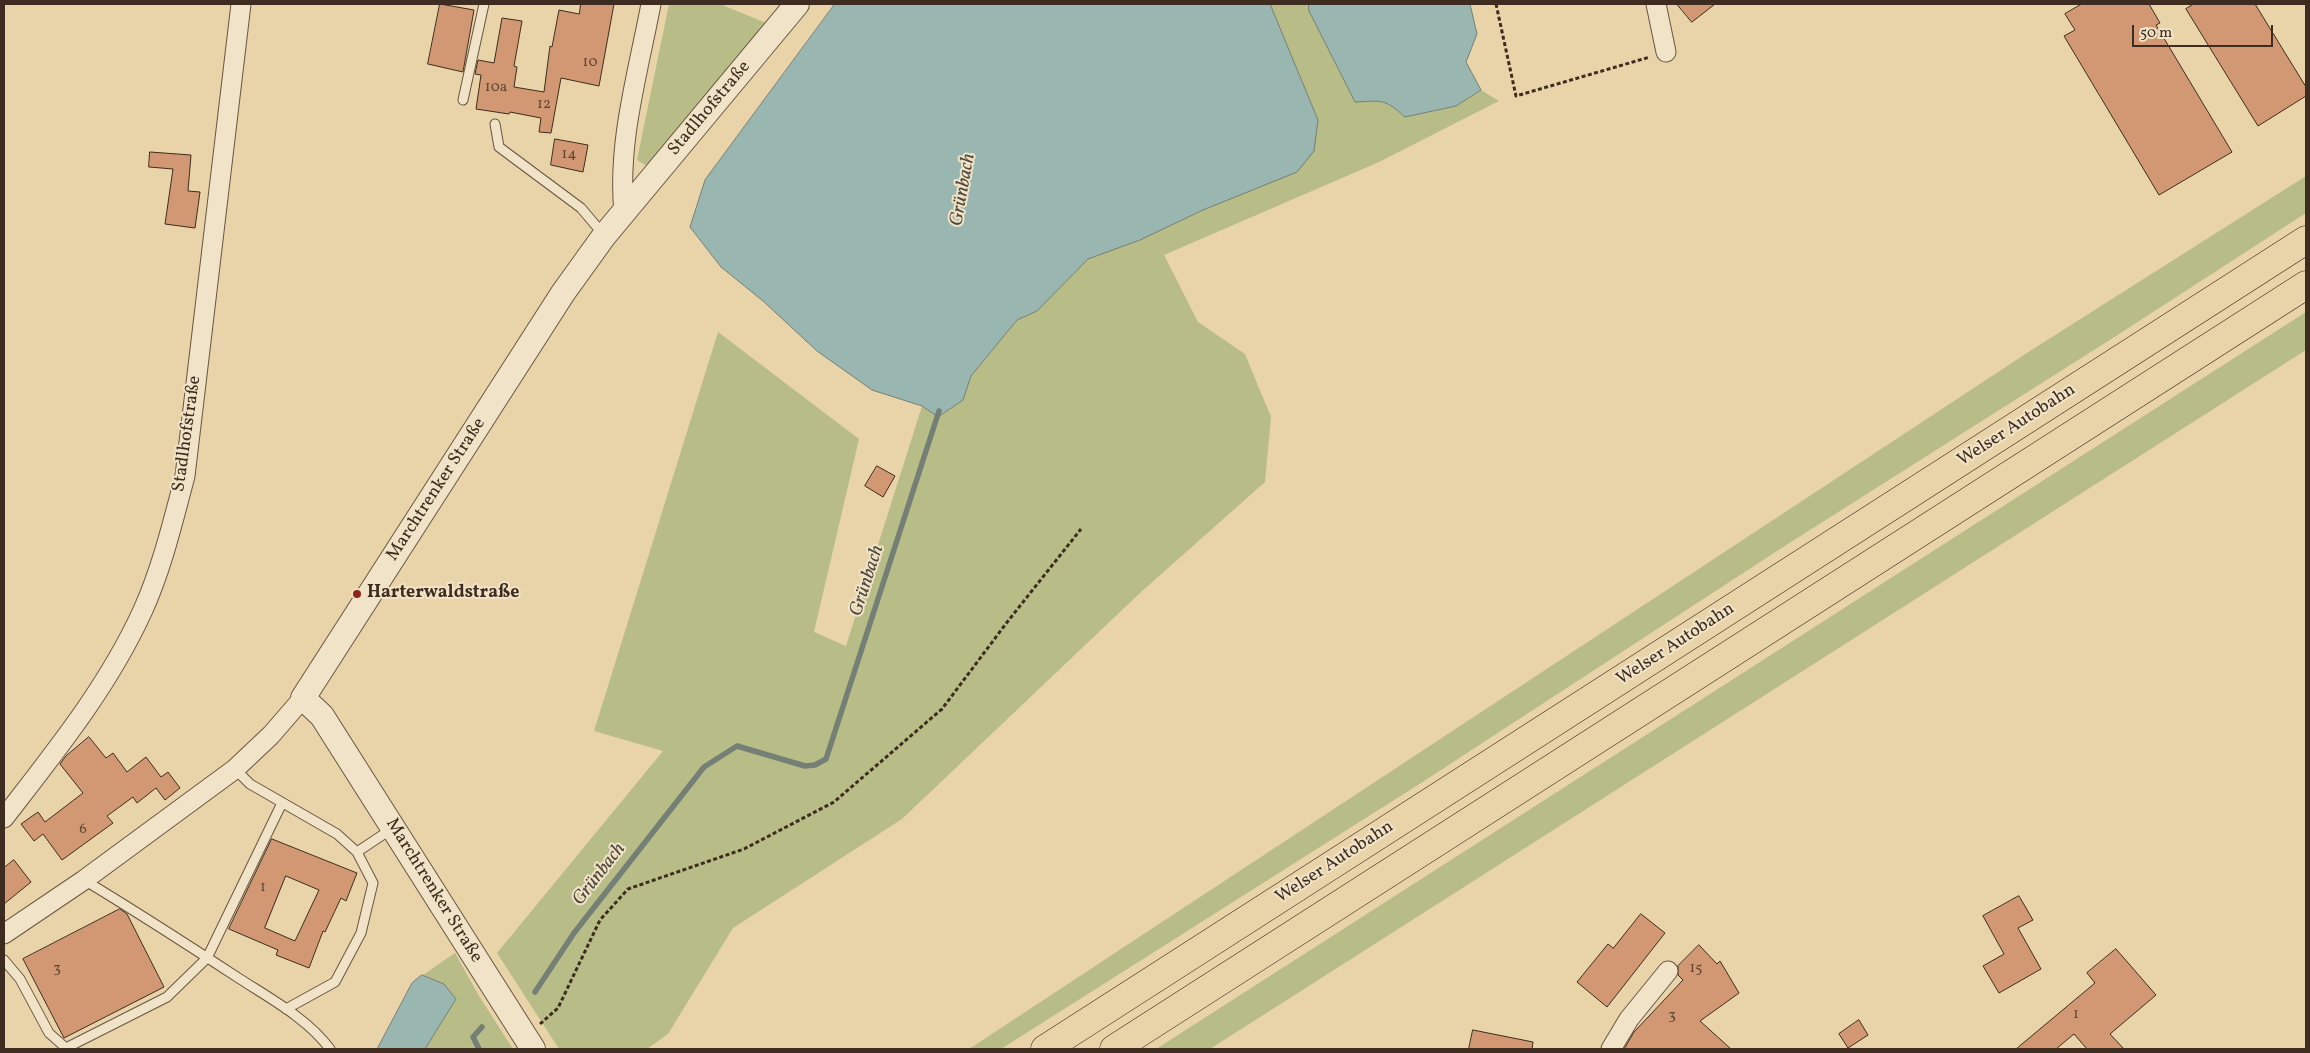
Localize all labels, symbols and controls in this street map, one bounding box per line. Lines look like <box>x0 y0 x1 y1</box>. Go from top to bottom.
scale bar <box>2135 15 2276 47</box>
text: 50 m <box>2140 23 2172 44</box>
house number: 10 <box>583 54 597 72</box>
street label: Stadlhofstraße <box>664 57 756 161</box>
house number: 10a <box>485 79 507 97</box>
house number: 12 <box>537 96 551 114</box>
house number: 14 <box>562 146 576 164</box>
water label: Grünbach <box>946 152 982 228</box>
street label: Stadlhofstraße <box>169 375 207 493</box>
street label: Welser Autobahn <box>1954 380 2080 472</box>
street label: Marchtrenker Straße <box>383 415 491 565</box>
water label: Grünbach <box>846 543 890 619</box>
place label: Harterwaldstraße <box>367 583 520 605</box>
marker: Harterwaldstraße <box>351 588 363 600</box>
street label: Welser Autobahn <box>1613 599 1739 691</box>
street label: Marchtrenker Straße <box>380 815 486 967</box>
street label: Welser Autobahn <box>1272 817 1398 909</box>
house number: 6 <box>79 821 87 839</box>
water label: Grünbach <box>568 839 632 911</box>
house number: 1 <box>260 879 266 897</box>
house number: 3 <box>53 960 61 978</box>
house number: 15 <box>1689 960 1703 978</box>
house number: 1 <box>2073 1006 2079 1024</box>
house number: 3 <box>1668 1007 1676 1025</box>

